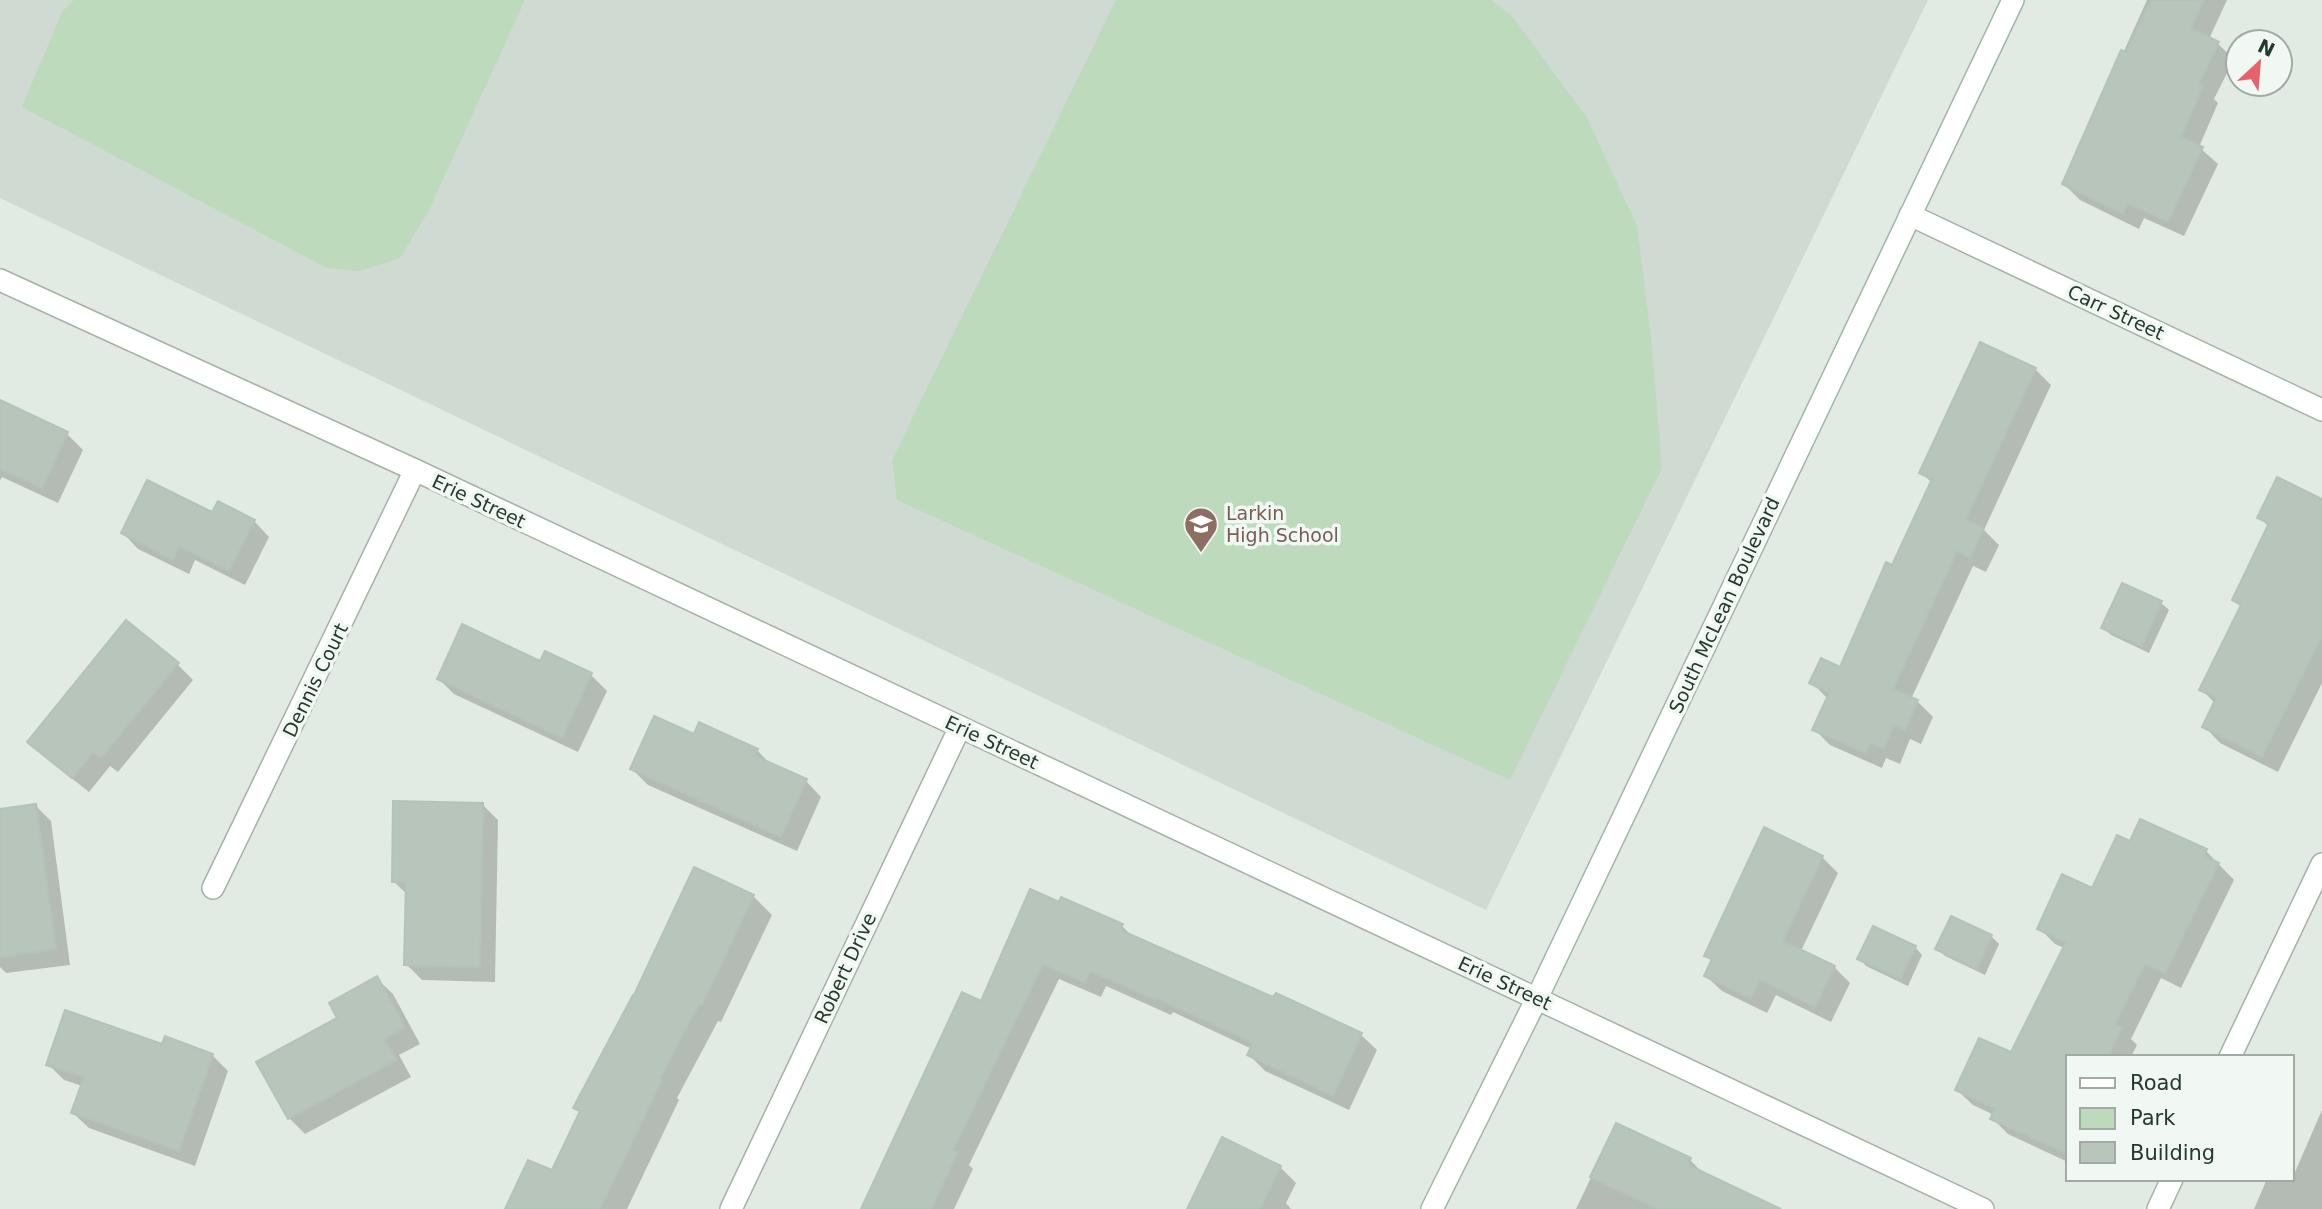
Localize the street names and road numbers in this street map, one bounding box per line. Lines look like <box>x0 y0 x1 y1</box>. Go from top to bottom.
street label: Carr Street <box>2064 280 2168 344</box>
street label: Erie Street <box>429 470 529 532</box>
street label: South McLean Boulevard <box>1664 493 1784 717</box>
street label: Dennis Court <box>278 620 352 740</box>
street label: Erie Street <box>942 711 1042 773</box>
street label: Robert Drive <box>810 909 880 1027</box>
street label: Erie Street <box>1455 952 1555 1014</box>

